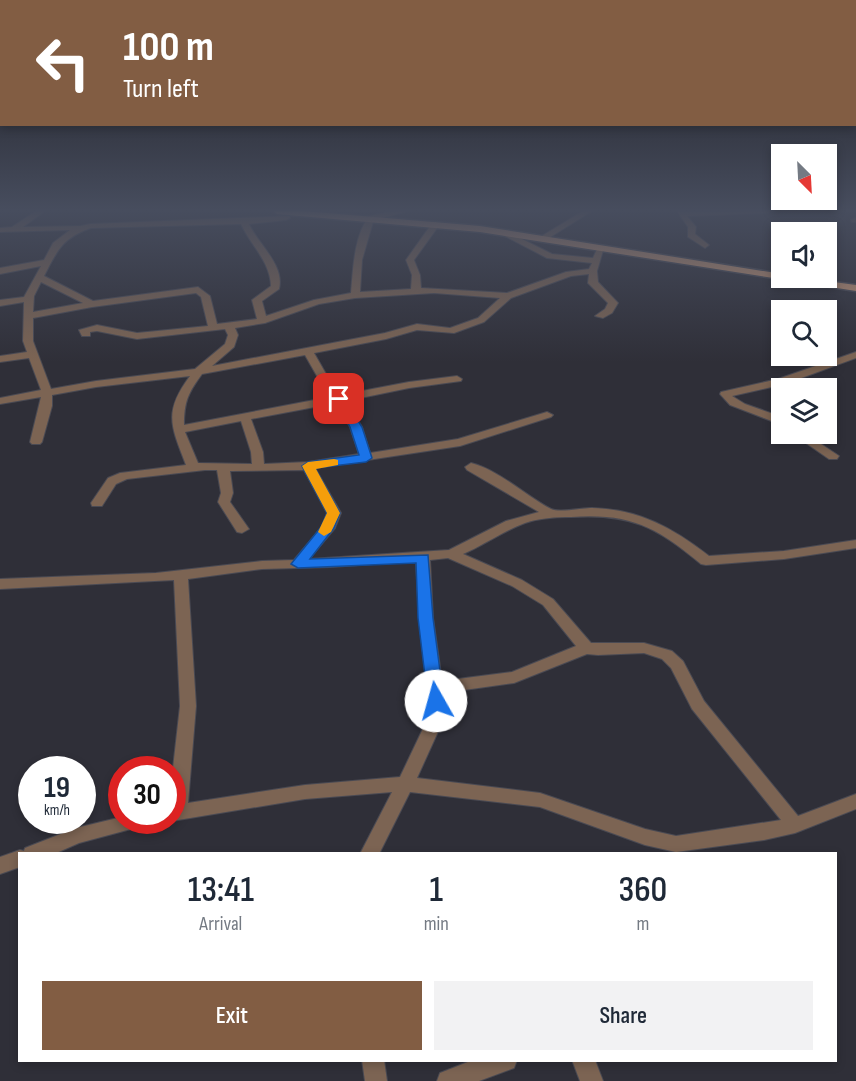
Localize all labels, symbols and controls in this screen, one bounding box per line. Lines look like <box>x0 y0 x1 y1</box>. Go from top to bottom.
text: 100 m <box>123 22 214 73</box>
icon: left <box>24 24 102 102</box>
text: Turn left <box>123 73 199 105</box>
north arrow <box>771 144 837 210</box>
map controls <box>771 144 837 444</box>
button: sound <box>771 222 837 288</box>
button: search <box>771 300 837 366</box>
pin <box>313 373 364 424</box>
button: layers <box>771 378 837 444</box>
icon: arrive <box>322 382 355 415</box>
position arrow <box>404 669 468 733</box>
speed limit sign: 30 <box>108 756 186 834</box>
text: 19 <box>44 770 70 806</box>
text: km/h <box>44 801 70 820</box>
text: 13:41 <box>188 869 254 912</box>
text: 1 <box>429 869 443 912</box>
text: 360 <box>618 869 667 912</box>
text: Arrival <box>199 912 242 936</box>
text: min <box>424 912 449 936</box>
text: m <box>636 912 649 936</box>
button: Exit <box>42 981 422 1050</box>
button: Share <box>434 981 813 1050</box>

